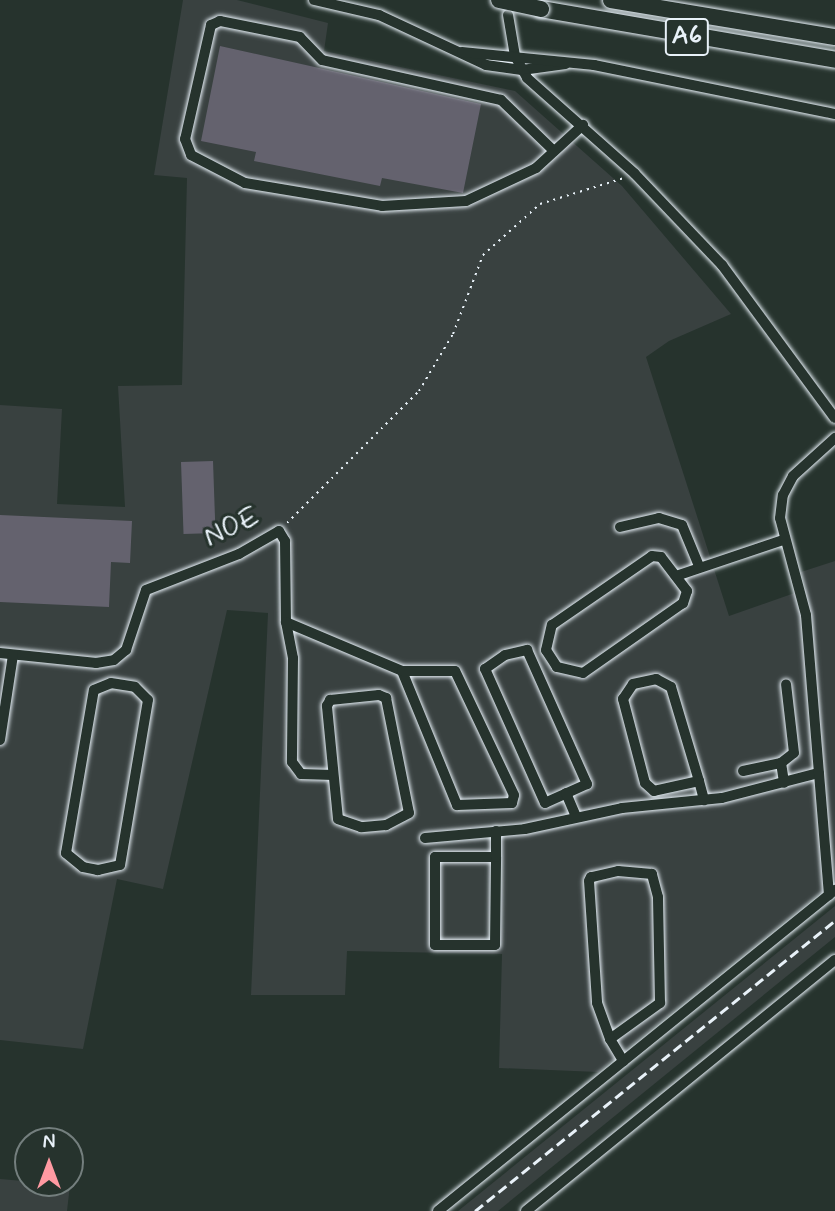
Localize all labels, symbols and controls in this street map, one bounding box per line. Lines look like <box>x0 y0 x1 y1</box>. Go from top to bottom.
road number: Α6 <box>664 14 710 60</box>
street label: NOE <box>199 501 265 555</box>
north arrow <box>14 1127 84 1197</box>
text: N <box>43 1130 55 1155</box>

